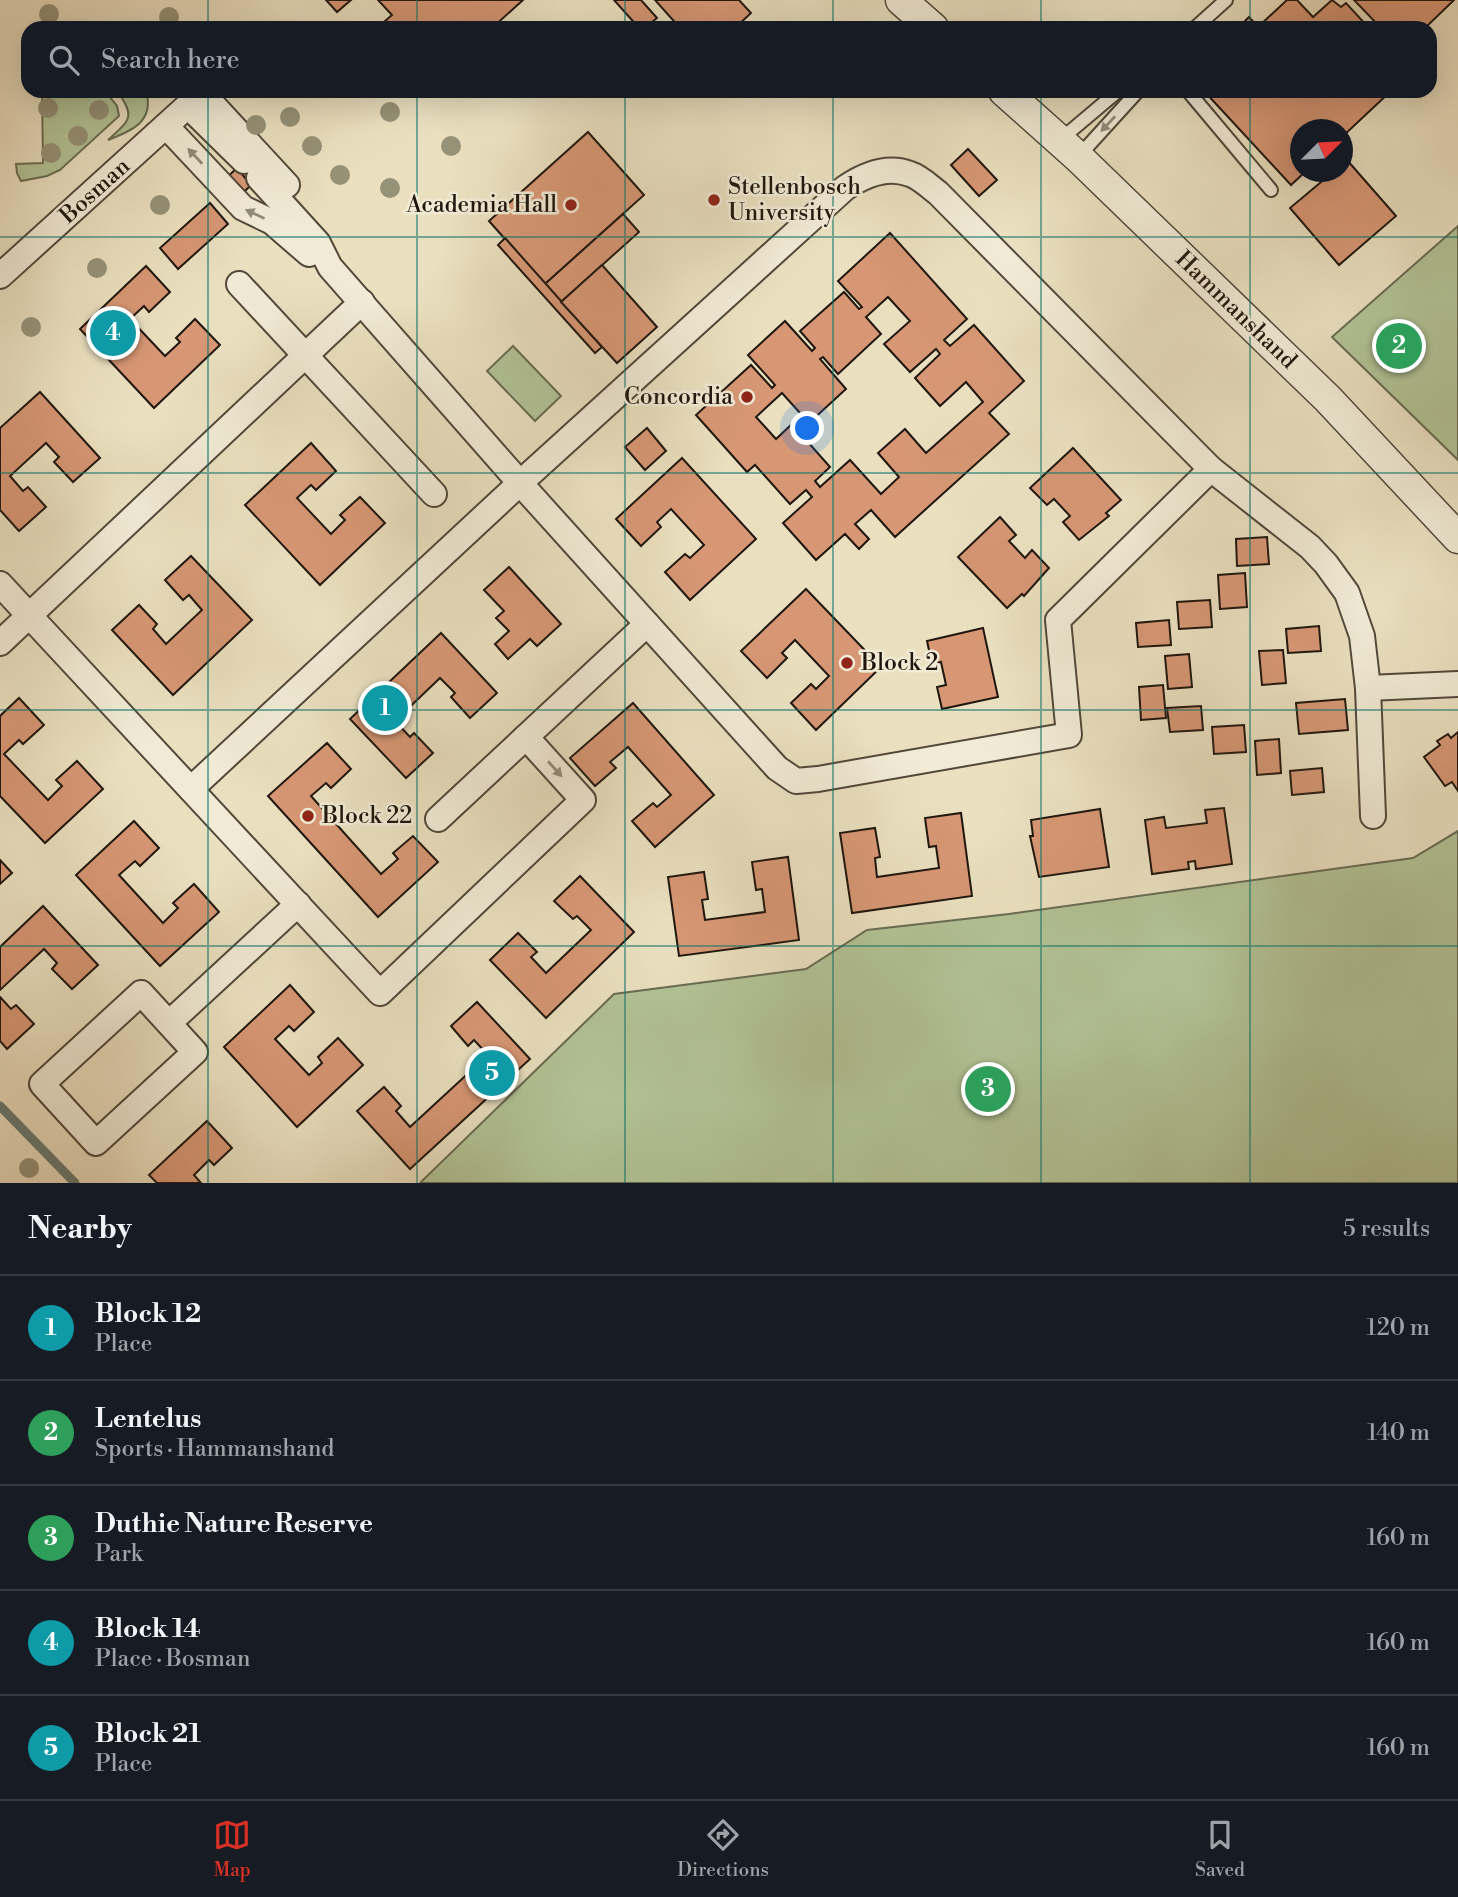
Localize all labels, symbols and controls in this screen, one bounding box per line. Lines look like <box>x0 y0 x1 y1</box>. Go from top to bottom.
search box <box>21 21 1437 98</box>
icon: search <box>45 41 83 79</box>
text: Search here <box>101 44 240 76</box>
one-way arrow <box>1100 115 1116 133</box>
north arrow <box>1290 119 1353 182</box>
one-way arrow <box>187 147 203 165</box>
street label: Bosman <box>53 152 136 230</box>
place label: Stellenbosch University <box>728 173 861 227</box>
place label: Academia Hall <box>405 191 557 219</box>
marker: Stellenbosch University <box>706 192 722 208</box>
marker: Academia Hall <box>563 197 579 213</box>
one-way arrow <box>245 208 265 220</box>
street label: Hammanshand <box>1169 245 1303 375</box>
pin: 4 <box>90 307 136 359</box>
pin: 2 <box>1376 320 1422 372</box>
place label: Concordia <box>624 383 733 411</box>
marker: Concordia <box>739 389 755 405</box>
your location <box>790 411 824 445</box>
place label: Block 2 <box>860 649 938 677</box>
marker: Block 2 <box>839 655 855 671</box>
pin: 1 <box>362 682 408 734</box>
one-way arrow <box>547 760 563 778</box>
place label: Block 22 <box>321 802 412 830</box>
marker: Block 22 <box>300 808 316 824</box>
pin: 5 <box>469 1047 515 1099</box>
pin: 3 <box>965 1063 1011 1115</box>
text: Nearby <box>28 1210 132 1248</box>
text: 5 results <box>1343 1215 1430 1243</box>
text: Block 12 <box>95 1298 201 1330</box>
text: 1 <box>45 1314 57 1342</box>
text: 120 m <box>1366 1314 1430 1342</box>
text: Place <box>95 1330 152 1358</box>
text: Lentelus <box>95 1403 201 1435</box>
text: 2 <box>44 1419 58 1447</box>
text: 140 m <box>1367 1419 1430 1447</box>
text: Sports · Hammanshand <box>95 1435 334 1463</box>
text: Duthie Nature Reserve <box>95 1508 373 1540</box>
text: 3 <box>44 1524 58 1552</box>
text: 160 m <box>1367 1524 1430 1552</box>
text: Park <box>95 1540 143 1568</box>
text: Block 14 <box>95 1613 201 1645</box>
text: 4 <box>43 1629 59 1657</box>
text: 160 m <box>1367 1629 1430 1657</box>
text: Place · Bosman <box>95 1645 250 1673</box>
text: Block 21 <box>95 1718 201 1750</box>
text: 5 <box>44 1734 58 1762</box>
text: 160 m <box>1367 1734 1430 1762</box>
text: Place <box>95 1750 152 1778</box>
tab: Map <box>213 1816 251 1882</box>
tab: Directions <box>677 1816 769 1882</box>
tab: Saved <box>1195 1816 1245 1882</box>

